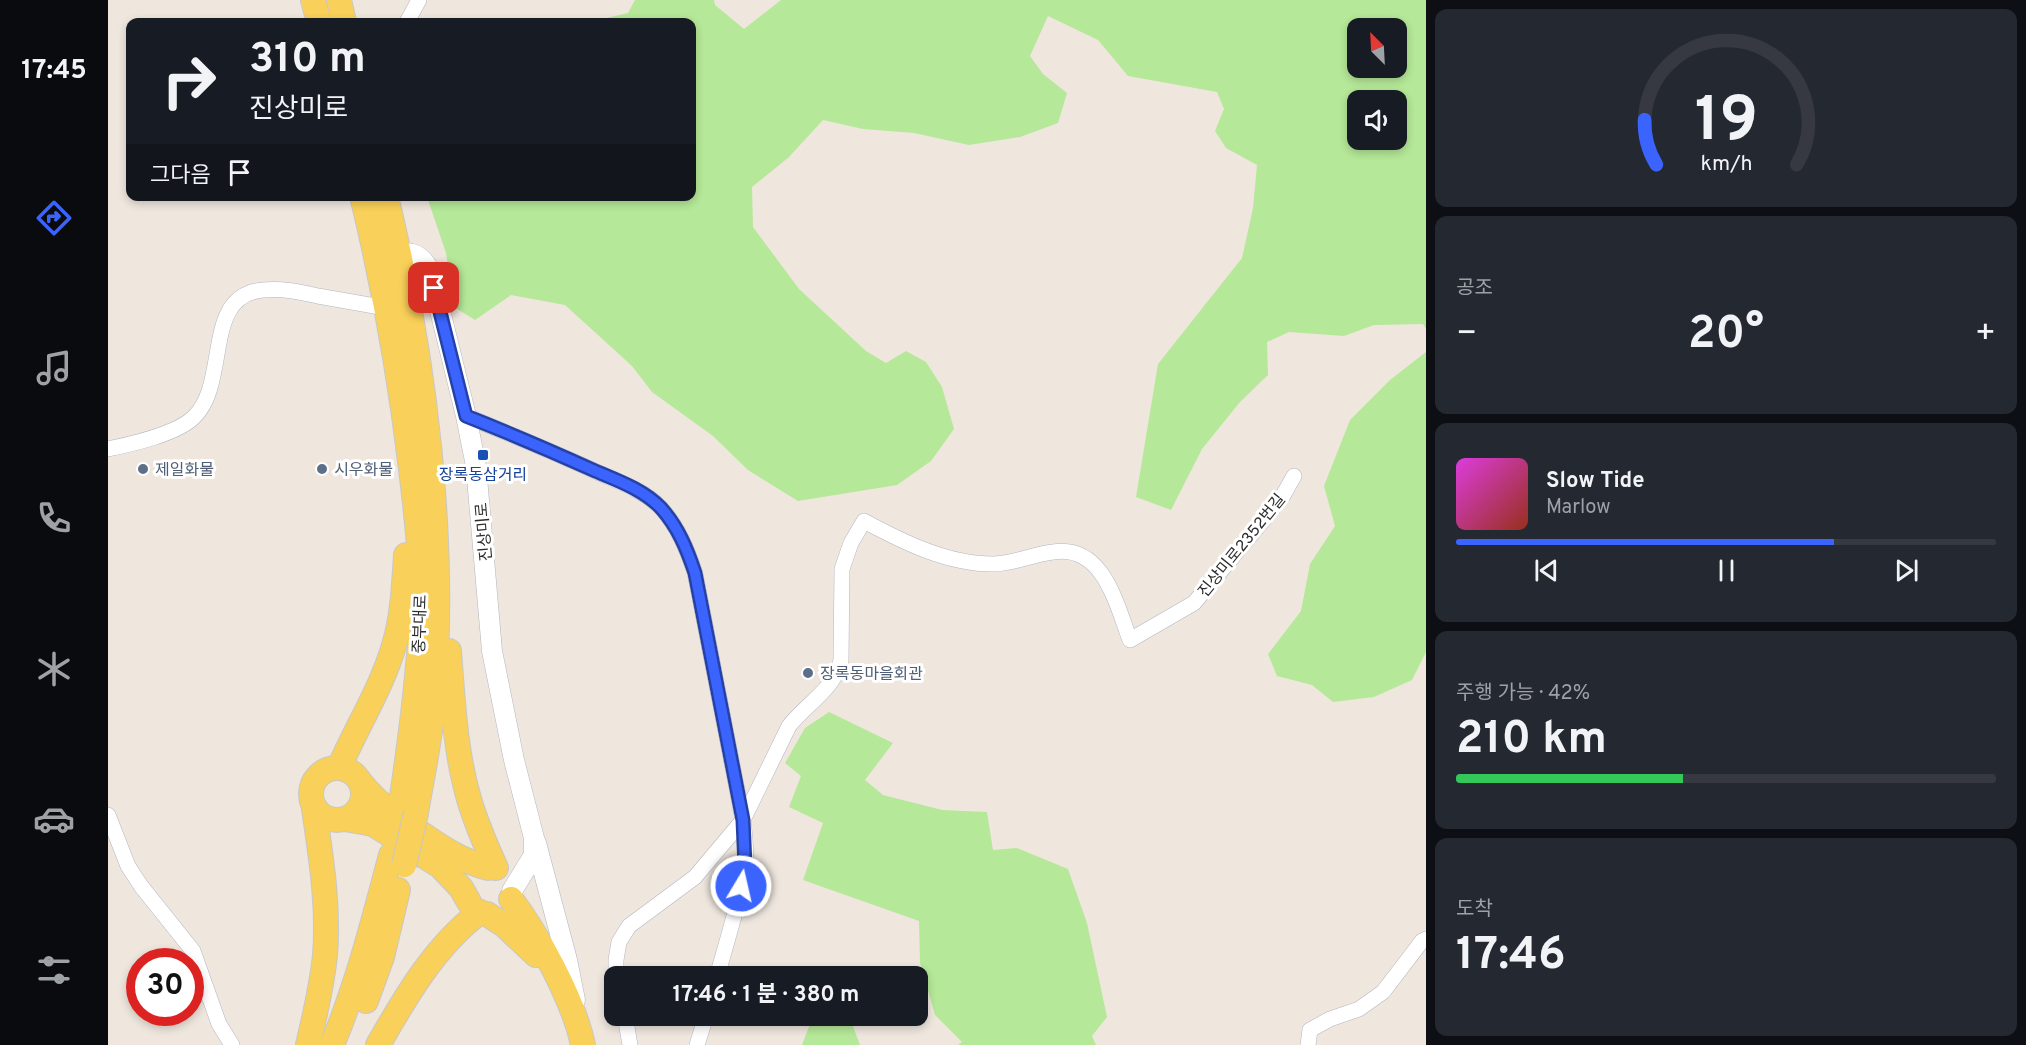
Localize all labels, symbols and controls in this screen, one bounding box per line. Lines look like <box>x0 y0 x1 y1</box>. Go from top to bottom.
north arrow <box>1347 18 1407 78</box>
map controls <box>1347 18 1407 150</box>
text: 310 m <box>249 34 366 87</box>
icon: right <box>150 42 228 120</box>
text: 17:45 <box>21 54 87 88</box>
text: 19 <box>1694 84 1758 163</box>
button: sound <box>1347 90 1407 150</box>
text: 진상미로 <box>249 93 348 127</box>
text: km/h <box>1700 151 1752 178</box>
icon: arrive <box>223 156 256 189</box>
text: 그다음 <box>150 163 211 190</box>
icon: directions <box>33 197 75 239</box>
pin <box>408 262 459 313</box>
icon: arrive <box>417 271 450 304</box>
text: 공조 <box>1456 276 1493 302</box>
text: 20° <box>1688 307 1764 364</box>
text: − <box>1456 314 1477 356</box>
text: + <box>1975 314 1996 356</box>
icon: music <box>33 347 75 389</box>
marker: 장록동삼거리 <box>476 448 490 462</box>
place label: 제일화물 <box>155 461 214 481</box>
place label: 시우화물 <box>334 461 393 481</box>
marker: 제일화물 <box>136 462 150 476</box>
marker: 시우화물 <box>315 462 329 476</box>
place label: 장록동삼거리 <box>439 466 527 486</box>
text: Slow Tide <box>1546 468 1645 495</box>
street label: 진상미로2352번길 <box>1195 490 1290 602</box>
text: Marlow <box>1546 495 1610 521</box>
icon: phone <box>33 497 75 539</box>
street label: 진상미로 <box>472 501 498 562</box>
icon: previous <box>1530 554 1563 587</box>
icon: pause <box>1710 554 1743 587</box>
icon: next <box>1890 554 1923 587</box>
street label: 중부대로 <box>410 594 432 654</box>
icon: climate <box>33 648 75 690</box>
place label: 장록동마을회관 <box>820 665 923 685</box>
marker: 장록동마을회관 <box>801 666 815 680</box>
text: 주행 가능 · 42% <box>1456 681 1590 707</box>
text: 210 km <box>1456 712 1607 769</box>
icon: car <box>33 798 75 840</box>
position arrow <box>709 854 773 918</box>
text: 도착 <box>1456 897 1493 923</box>
text: 17:46 <box>1456 928 1566 985</box>
speed limit sign: 30 <box>126 948 204 1026</box>
icon: filters <box>33 949 75 991</box>
text: 17:46 · 1 분 · 380 m <box>673 982 859 1009</box>

